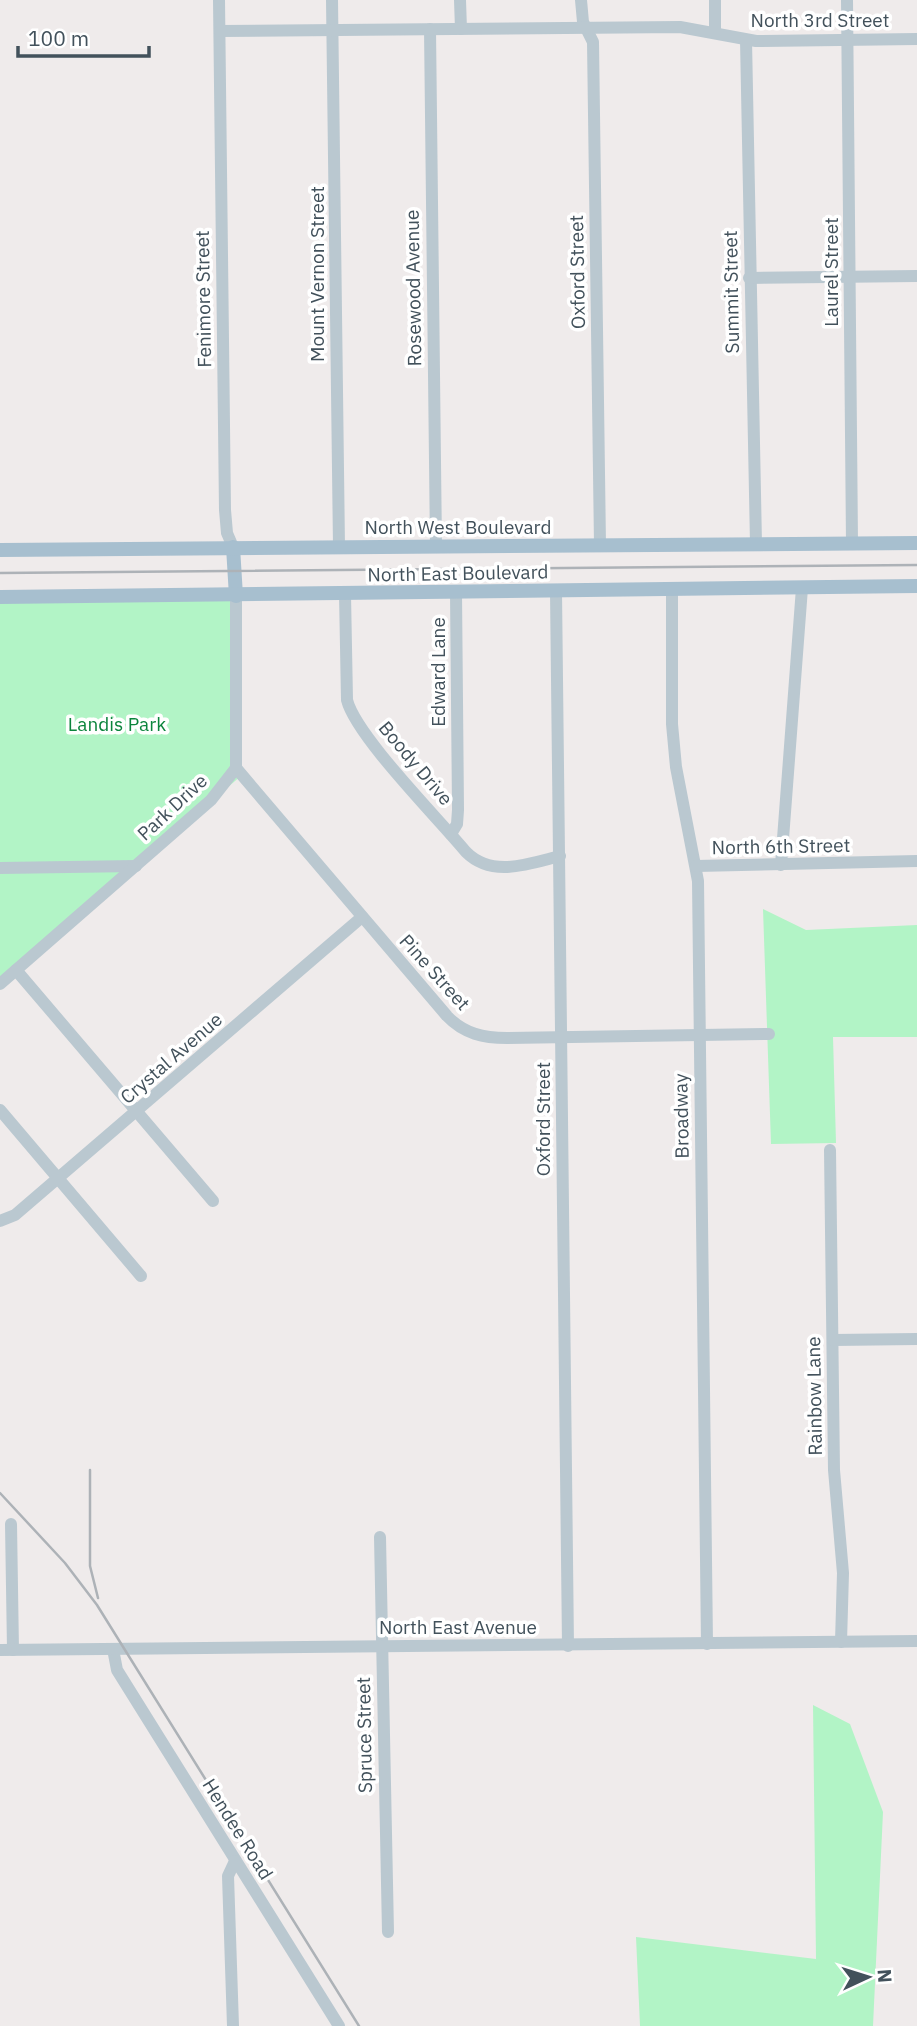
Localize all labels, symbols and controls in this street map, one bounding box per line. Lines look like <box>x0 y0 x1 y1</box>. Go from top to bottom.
street label: North 3rd Street <box>751 8 889 32</box>
scale bar <box>18 14 149 58</box>
text: 100 m <box>28 24 89 52</box>
street label: Mount Vernon Street <box>305 186 329 362</box>
street label: Rosewood Avenue <box>400 209 426 367</box>
street label: Oxford Street <box>564 215 590 329</box>
street label: Laurel Street <box>819 217 843 327</box>
street label: Fenimore Street <box>190 230 216 368</box>
street label: Summit Street <box>718 230 744 354</box>
street label: North West Boulevard <box>365 515 551 539</box>
street label: North East Boulevard <box>367 559 549 587</box>
street label: Edward Lane <box>426 617 450 727</box>
park label: Landis Park <box>68 712 166 736</box>
street label: Boody Drive <box>374 716 458 810</box>
street label: Park Drive <box>132 769 212 845</box>
street label: North 6th Street <box>712 833 850 859</box>
street label: Pine Street <box>395 929 475 1015</box>
street label: Crystal Avenue <box>115 1007 227 1109</box>
street label: Oxford Street <box>531 1062 555 1176</box>
street label: Broadway <box>668 1073 694 1159</box>
street label: Rainbow Lane <box>801 1336 827 1456</box>
street label: North East Avenue <box>379 1615 537 1639</box>
street label: Spruce Street <box>351 1677 377 1793</box>
street label: Hendee Road <box>197 1774 279 1884</box>
north arrow <box>833 1942 903 2012</box>
text: N <box>873 1968 897 1984</box>

